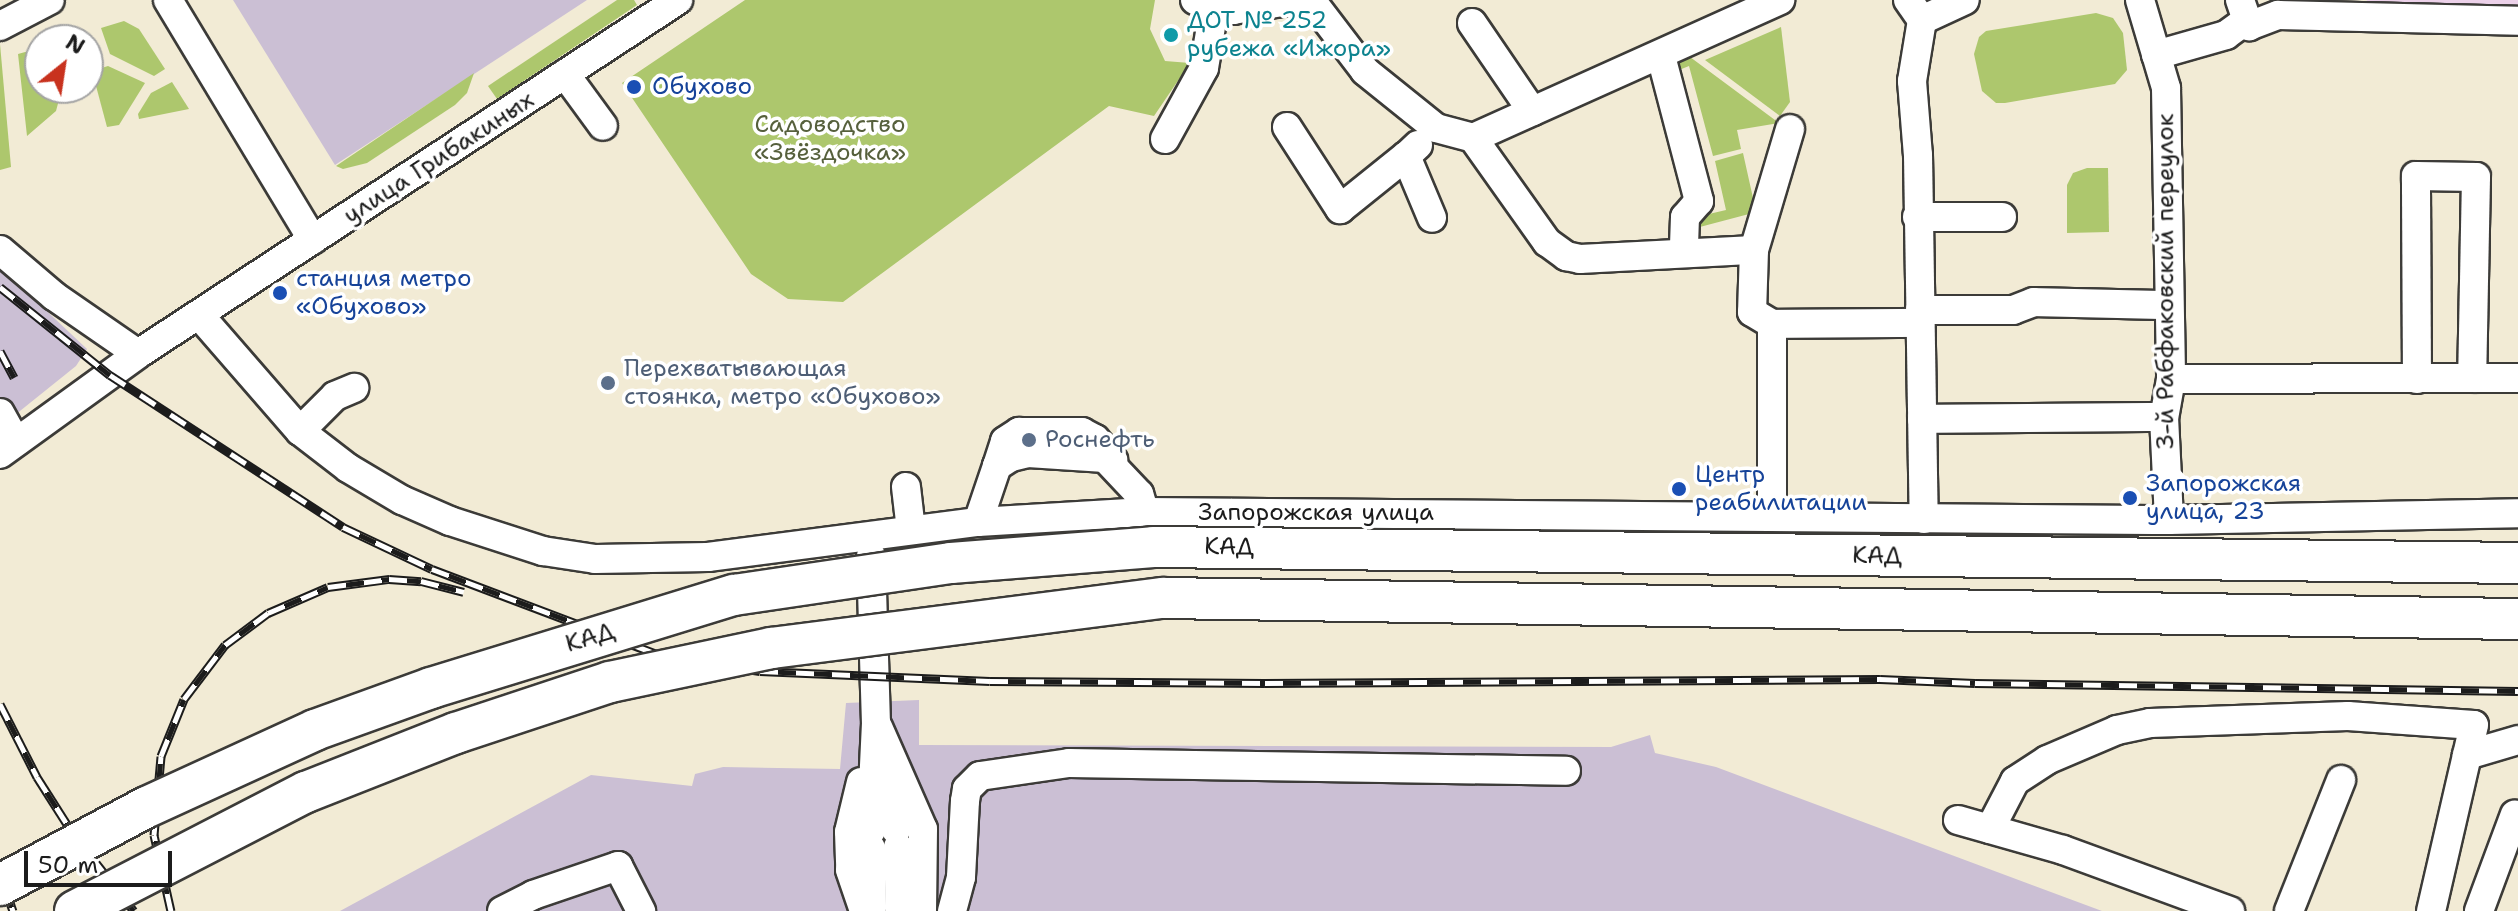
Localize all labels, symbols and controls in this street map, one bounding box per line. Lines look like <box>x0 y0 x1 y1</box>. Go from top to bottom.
place label: ДОТ № 252 рубежа «Ижора» <box>1187 7 1391 63</box>
north arrow <box>24 24 104 104</box>
marker: ДОТ № 252 рубежа «Ижора» <box>1162 26 1180 44</box>
text: N <box>60 28 90 61</box>
place label: Обухово <box>652 73 752 101</box>
marker: Обухово <box>623 76 645 98</box>
street label: улица Грибакиных <box>338 86 540 230</box>
park label: Садоводство «Звёздочка» <box>754 111 906 167</box>
street label: 3-й Рабфаковский переулок <box>2152 113 2180 451</box>
place label: станция метро «Обухово» <box>296 265 472 321</box>
marker: станция метро «Обухово» <box>271 284 289 302</box>
place label: Перехватывающая стоянка, метро «Обухово» <box>624 355 941 411</box>
marker: Перехватывающая стоянка, метро «Обухово» <box>599 374 617 392</box>
place label: Роснефть <box>1045 426 1155 454</box>
marker: Роснефть <box>1020 431 1038 449</box>
place label: Центр реабилитации <box>1695 461 1867 517</box>
place label: Запорожская улица, 23 <box>2146 470 2301 526</box>
marker: Центр реабилитации <box>1670 480 1688 498</box>
marker: Запорожская улица, 23 <box>2121 489 2139 507</box>
street label: Запорожская улица <box>1198 499 1434 527</box>
street label: КАД <box>1204 532 1254 562</box>
street label: КАД <box>1852 541 1902 571</box>
street label: КАД <box>562 617 618 659</box>
scale bar <box>28 835 176 885</box>
text: 50 m <box>38 849 98 881</box>

